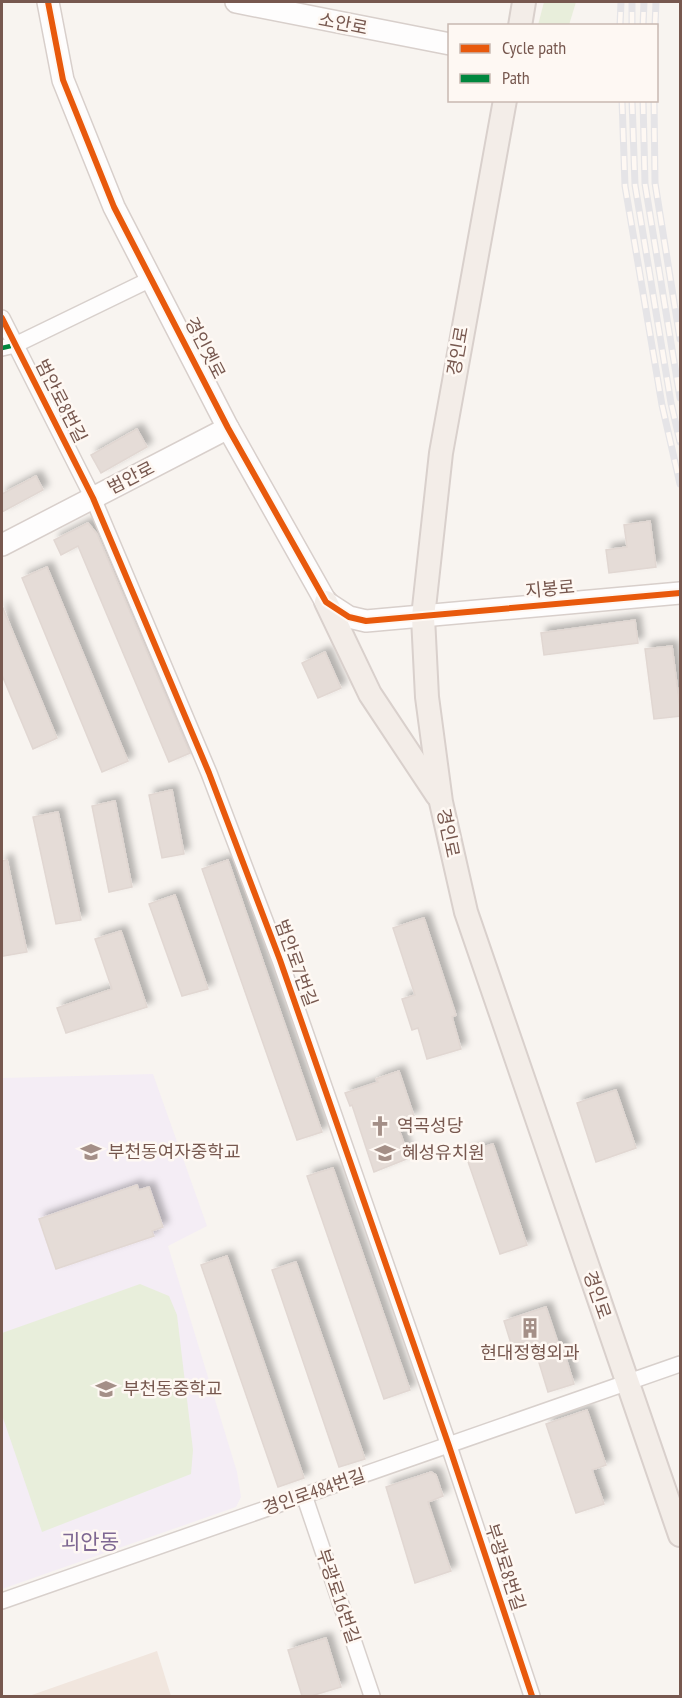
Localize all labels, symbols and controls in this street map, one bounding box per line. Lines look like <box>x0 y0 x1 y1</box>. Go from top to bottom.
street label: 소안로 <box>317 7 370 40</box>
legend <box>448 24 658 102</box>
text: Cycle path <box>502 36 566 59</box>
text: Path <box>502 66 530 89</box>
street label: 경인옛로 <box>180 313 231 383</box>
street label: 경인로 <box>442 324 473 377</box>
street label: 범안로8번길 <box>31 355 92 446</box>
street label: 범안로 <box>103 456 158 499</box>
street label: 지봉로 <box>524 575 576 602</box>
street label: 경인로 <box>432 806 465 860</box>
street label: 범안로7번길 <box>270 916 323 1009</box>
church icon: 역곡성당 <box>368 1114 392 1138</box>
place label: 역곡성당 <box>397 1114 463 1137</box>
school or university icon: 부천동여자중학교 <box>79 1140 103 1164</box>
place label: 부천동여자중학교 <box>108 1140 240 1163</box>
school or university icon: 혜성유치원 <box>373 1141 397 1165</box>
place label: 혜성유치원 <box>402 1141 485 1164</box>
street label: 경인로 <box>579 1268 616 1322</box>
building icon: 현대정형외과 <box>518 1316 542 1340</box>
place label: 현대정형외과 <box>480 1341 580 1364</box>
school or university icon: 부천동중학교 <box>94 1377 118 1401</box>
place label: 부천동중학교 <box>123 1377 222 1400</box>
street label: 경인로484번길 <box>259 1463 368 1520</box>
street label: 부광로8번길 <box>480 1520 530 1614</box>
district label: 괴안동 <box>61 1528 119 1555</box>
street label: 부광로16번길 <box>311 1545 365 1646</box>

